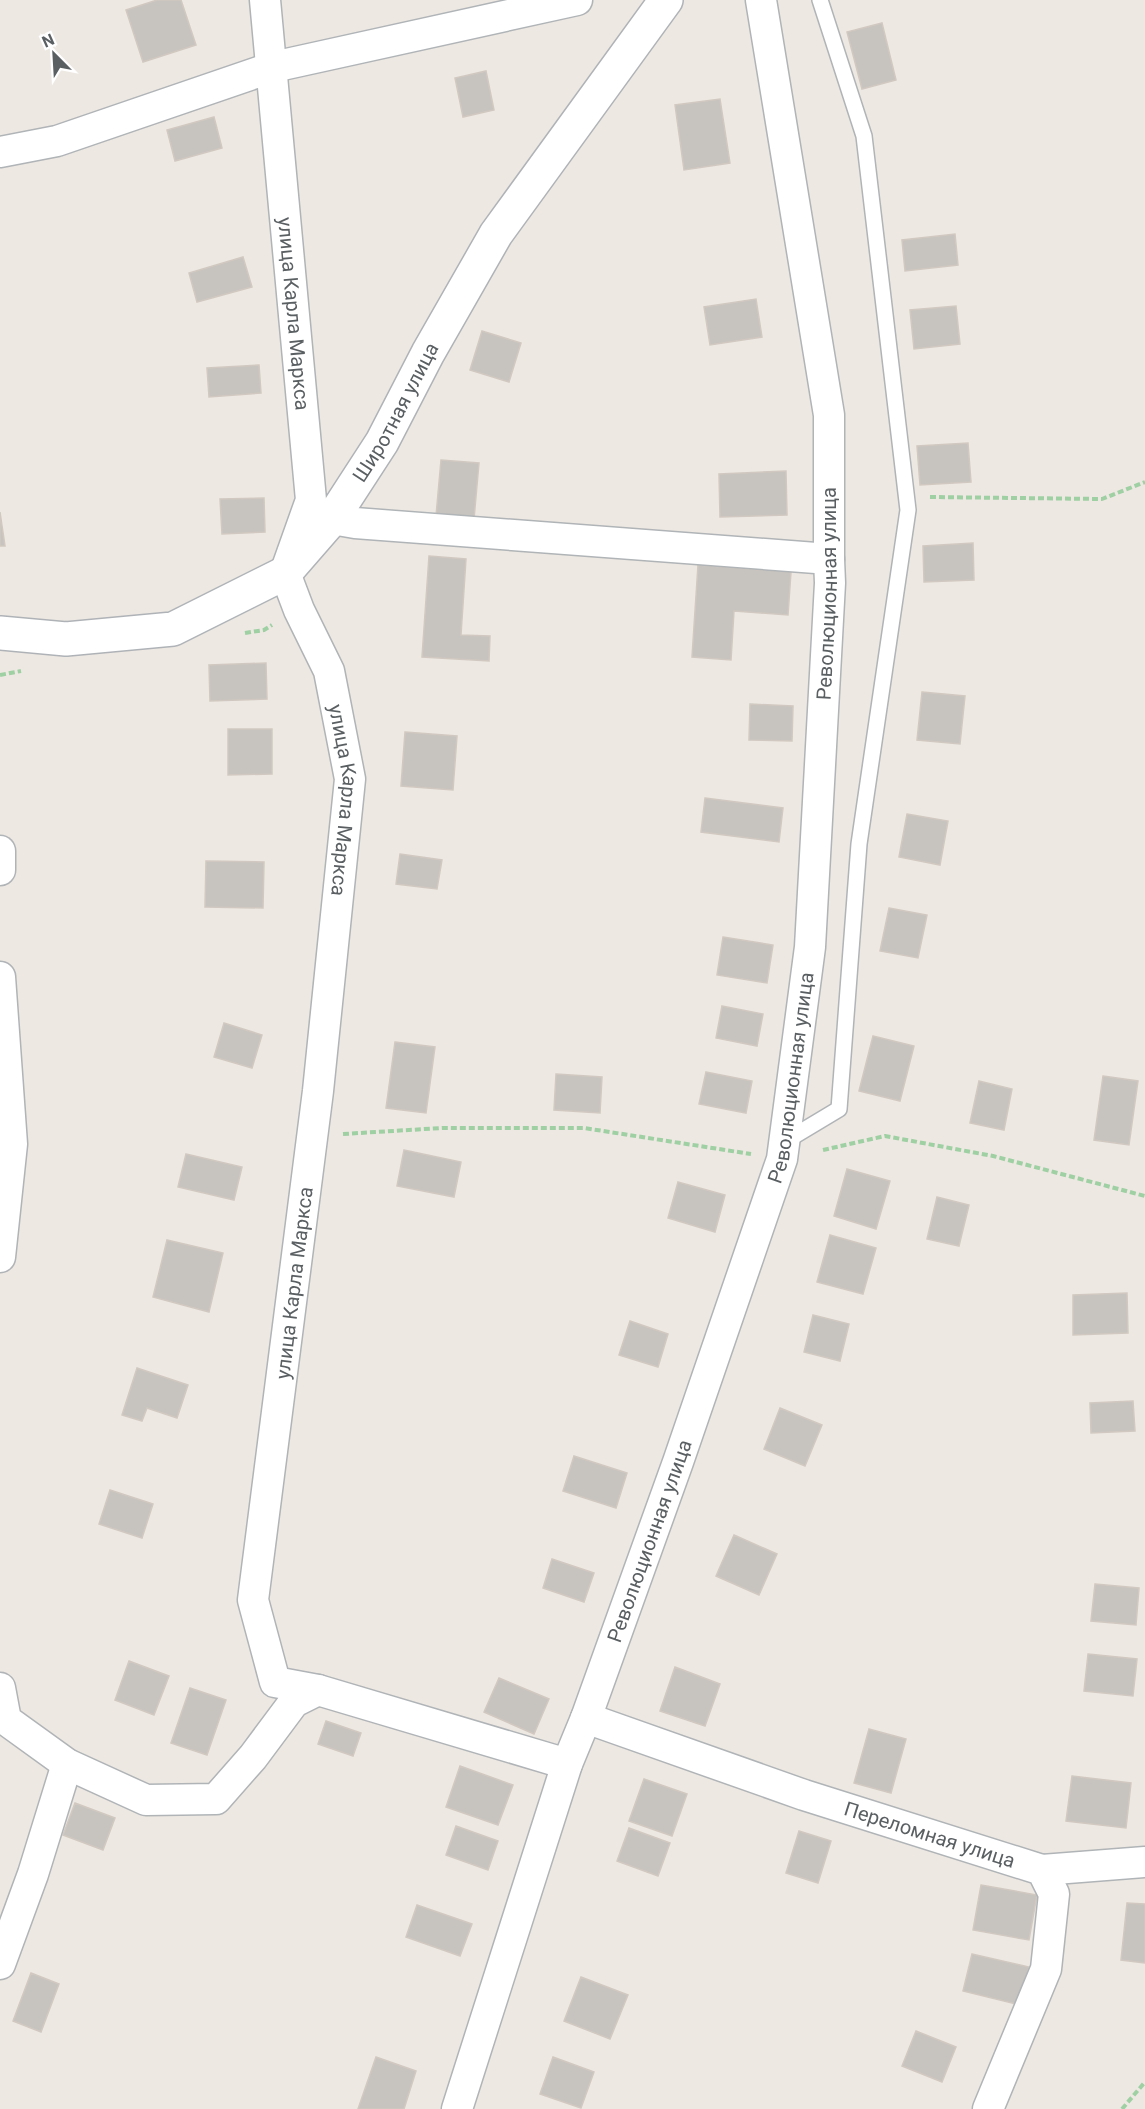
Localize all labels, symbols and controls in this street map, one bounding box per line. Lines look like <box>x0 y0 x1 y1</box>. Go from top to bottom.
north arrow <box>24 24 84 84</box>
text: N <box>39 30 57 52</box>
street label: улица Карла Маркса <box>273 216 315 411</box>
street label: Широтная улица <box>347 338 444 486</box>
street label: Революционная улица <box>812 487 842 701</box>
street label: улица Карла Маркса <box>324 702 362 897</box>
street label: Революционная улица <box>763 971 819 1186</box>
street label: улица Карла Маркса <box>270 1185 318 1381</box>
street label: Революционная улица <box>602 1437 697 1645</box>
street label: Переломная улица <box>841 1796 1018 1873</box>

